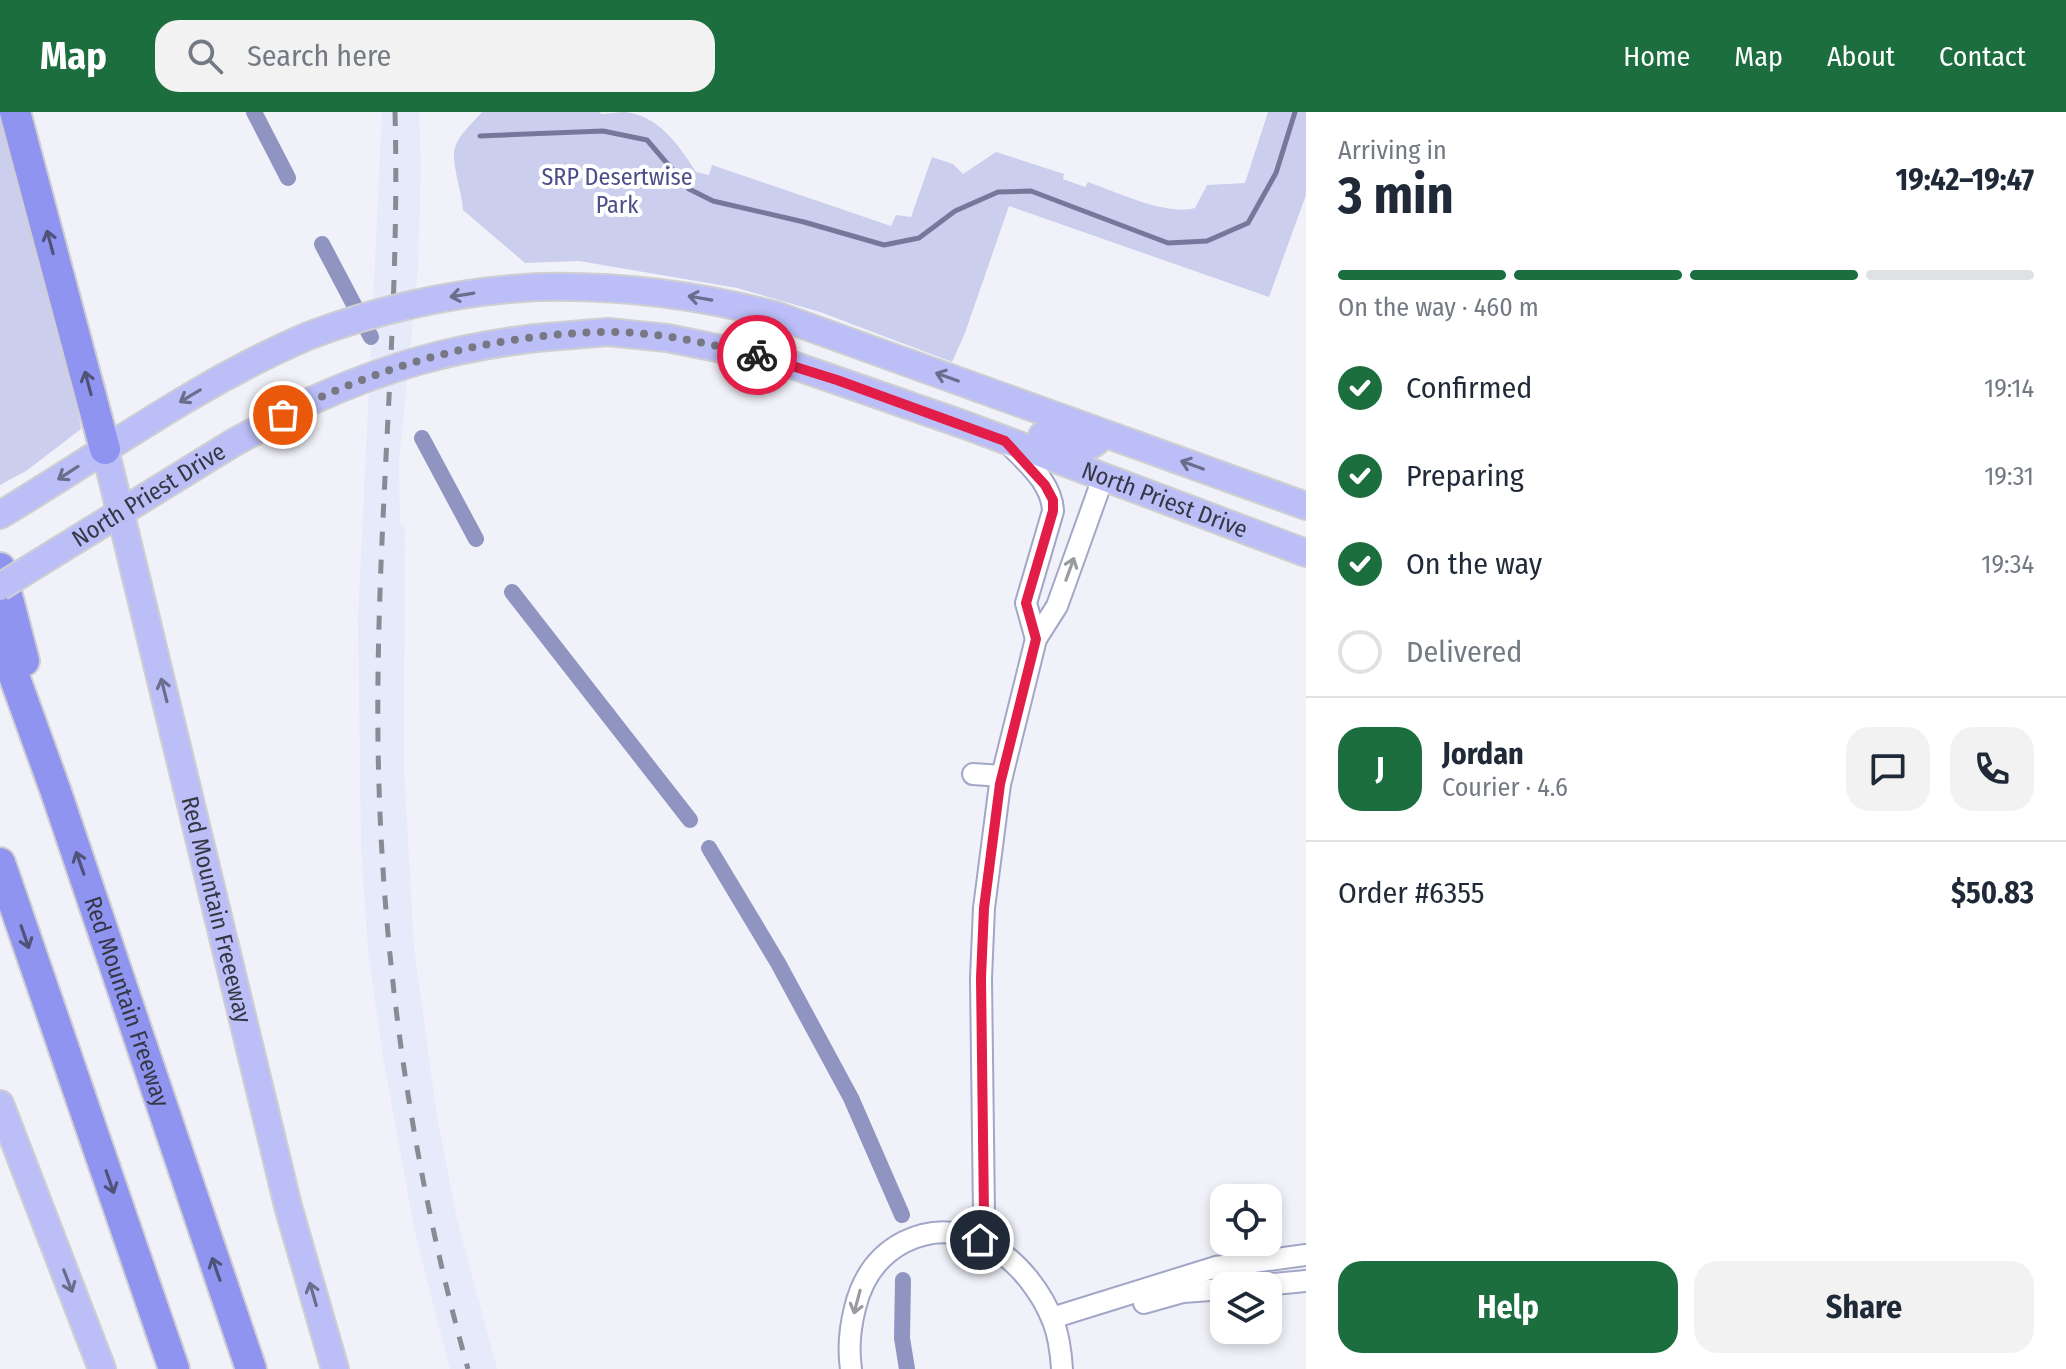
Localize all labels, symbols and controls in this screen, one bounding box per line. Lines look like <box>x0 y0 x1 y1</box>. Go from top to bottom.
search box <box>155 20 715 92</box>
text: Map <box>40 33 107 79</box>
icon: search <box>183 34 227 78</box>
text: Search here <box>247 38 391 74</box>
text: Home <box>1623 40 1690 73</box>
text: Map <box>1734 40 1783 73</box>
text: About <box>1827 40 1895 73</box>
text: Contact <box>1939 40 2026 73</box>
text: Arriving in <box>1338 135 1447 166</box>
text: 19:42–19:47 <box>1895 162 2034 198</box>
park label: SRP Desertwise Park <box>541 163 693 219</box>
text: 3 min <box>1338 164 1454 227</box>
one-way arrow <box>41 230 56 256</box>
one-way arrow <box>450 288 475 303</box>
one-way arrow <box>688 290 713 305</box>
text: On the way · 460 m <box>1338 292 1539 323</box>
courier <box>717 315 797 395</box>
icon: bike <box>735 333 779 377</box>
icon: check <box>1338 366 1382 410</box>
one-way arrow <box>935 369 960 383</box>
text: Confirmed <box>1406 370 1532 406</box>
one-way arrow <box>80 371 95 397</box>
text: 19:14 <box>1984 373 2034 404</box>
pin <box>249 381 317 449</box>
one-way arrow <box>179 389 202 405</box>
icon: bag <box>261 393 305 437</box>
street label: North Priest Drive <box>67 437 230 553</box>
icon: check <box>1338 454 1382 498</box>
street label: North Priest Drive <box>1078 456 1251 544</box>
one-way arrow <box>1179 457 1204 472</box>
text: Preparing <box>1406 458 1524 494</box>
text: 19:31 <box>1984 461 2034 492</box>
one-way arrow <box>57 466 80 482</box>
icon: check <box>1338 542 1382 586</box>
text: On the way <box>1406 546 1542 582</box>
text: 19:34 <box>1981 549 2034 580</box>
one-way arrow <box>1064 558 1078 582</box>
text: Delivered <box>1406 634 1522 670</box>
one-way arrow <box>156 678 171 704</box>
button: chat <box>1846 727 1930 811</box>
button: phone <box>1950 727 2034 811</box>
text: Jordan <box>1442 736 1524 772</box>
text: J <box>1376 751 1384 787</box>
text: Courier · 4.6 <box>1442 772 1568 803</box>
street label: Red Mountain Freeeway <box>175 794 257 1026</box>
one-way arrow <box>72 851 87 876</box>
text: Order #6355 <box>1338 875 1485 911</box>
text: $50.83 <box>1951 875 2034 911</box>
street label: Red Mountain Freeway <box>78 893 175 1111</box>
one-way arrow <box>19 924 34 949</box>
one-way arrow <box>104 1170 118 1194</box>
map controls <box>1210 1184 1282 1344</box>
button: locate <box>1210 1184 1282 1256</box>
pin <box>946 1206 1014 1274</box>
icon: home <box>958 1218 1002 1262</box>
one-way arrow <box>208 1257 223 1282</box>
button: Help <box>1338 1261 1678 1353</box>
button: Share <box>1694 1261 2034 1353</box>
one-way arrow <box>62 1268 76 1293</box>
button: layers <box>1210 1272 1282 1344</box>
one-way arrow <box>305 1282 320 1308</box>
one-way arrow <box>849 1289 864 1315</box>

